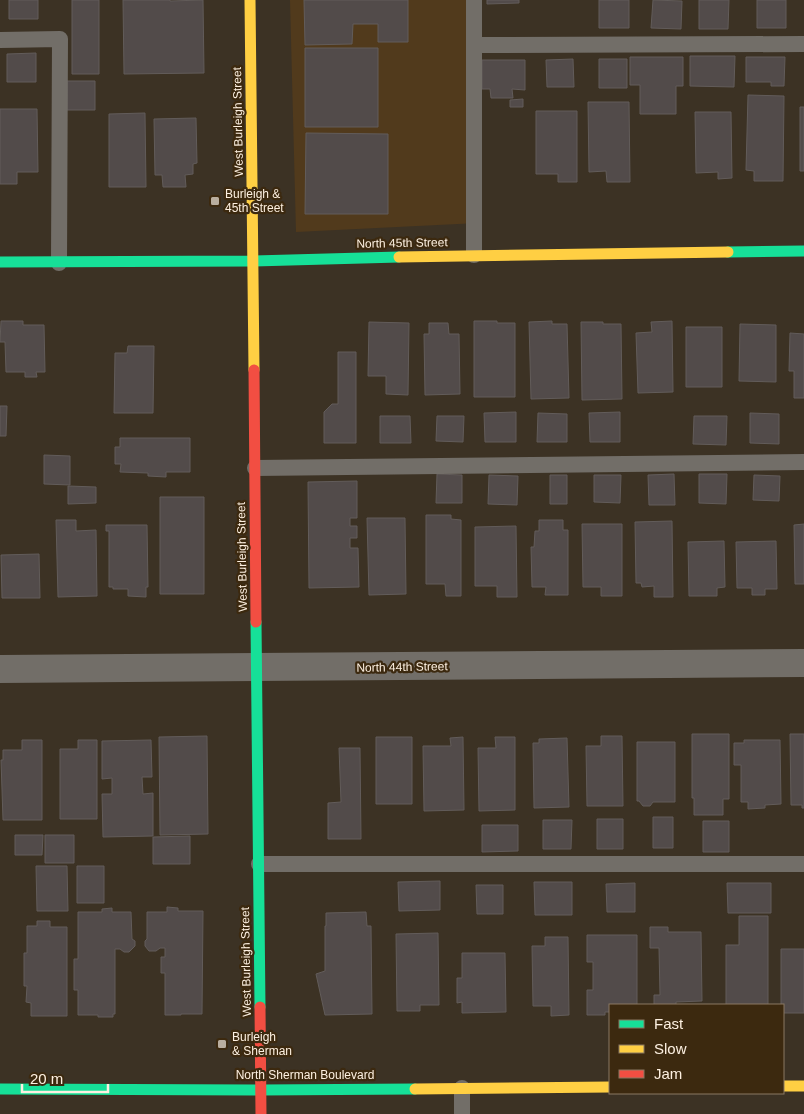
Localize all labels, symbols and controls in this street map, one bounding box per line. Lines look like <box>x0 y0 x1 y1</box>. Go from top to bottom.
street label: West Burleigh Street <box>230 66 246 177</box>
place label: Burleigh & 45th Street <box>225 187 284 215</box>
marker: Burleigh & 45th Street <box>209 195 221 207</box>
street label: North 45th Street <box>356 235 448 251</box>
street label: West Burleigh Street <box>234 501 250 612</box>
street label: North 44th Street <box>356 659 448 675</box>
street label: West Burleigh Street <box>238 906 254 1017</box>
legend <box>609 1004 784 1094</box>
text: Fast <box>654 1015 684 1032</box>
place label: Burleigh & Sherman <box>232 1030 292 1058</box>
marker: Burleigh & Sherman <box>216 1038 228 1050</box>
text: Slow <box>654 1040 687 1057</box>
scale bar <box>22 1062 109 1094</box>
text: Jam <box>654 1065 682 1082</box>
street label: North Sherman Boulevard <box>236 1068 374 1082</box>
text: 20 m <box>30 1070 63 1087</box>

